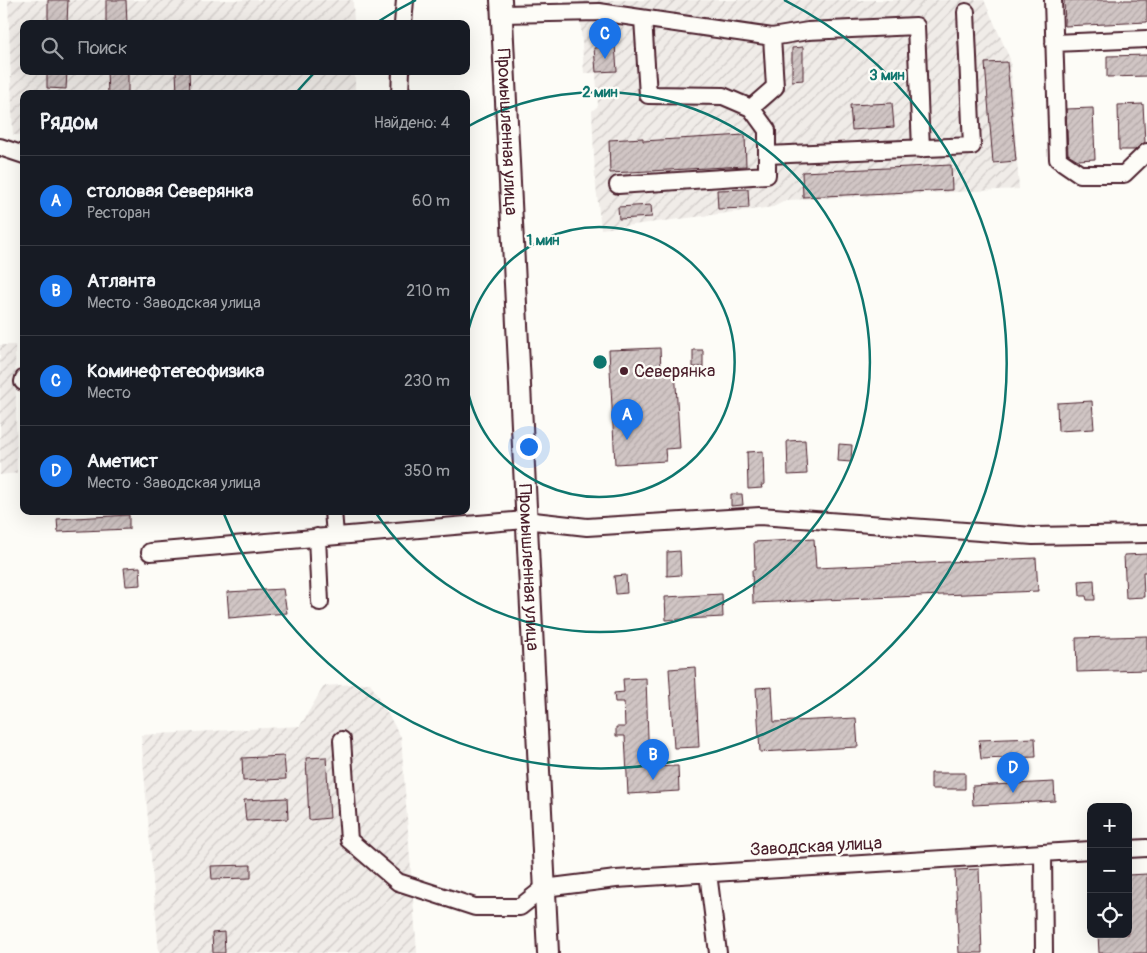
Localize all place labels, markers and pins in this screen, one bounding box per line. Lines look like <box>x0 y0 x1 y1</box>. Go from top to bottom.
pin: C <box>589 18 621 59</box>
centre of rings <box>591 353 609 371</box>
place label: Северянка <box>634 360 715 383</box>
marker: Северянка <box>618 365 630 377</box>
pin: A <box>611 399 643 440</box>
pin: B <box>637 739 669 780</box>
pin: D <box>997 752 1029 793</box>

